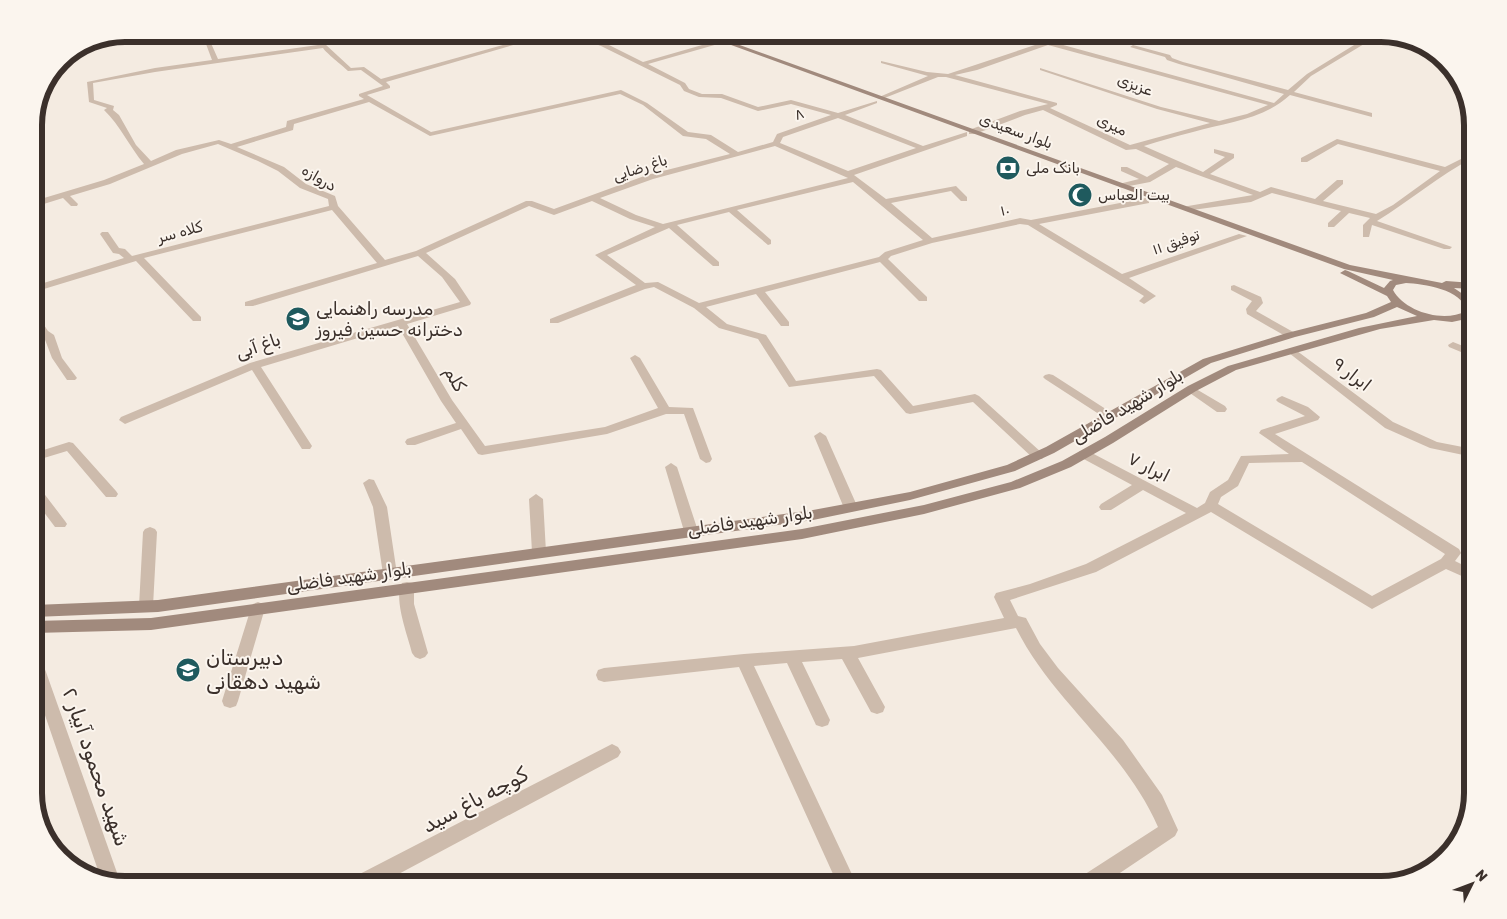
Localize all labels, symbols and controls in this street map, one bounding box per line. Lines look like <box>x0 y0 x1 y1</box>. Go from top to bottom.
street label: عزیزی <box>1115 70 1155 100</box>
street label: ۸ <box>791 104 807 124</box>
street label: بلوار سعیدی <box>977 109 1055 153</box>
street label: میری <box>1094 110 1130 140</box>
street label: باغ رضایی <box>610 151 670 187</box>
bank icon: بانک ملی <box>995 155 1021 181</box>
place label: بانک ملی <box>1026 159 1080 177</box>
street label: دروازه <box>298 161 340 196</box>
mosque icon: بیت العباس <box>1067 182 1093 208</box>
place label: بیت العباس <box>1098 186 1170 204</box>
street label: ۱۰ <box>998 200 1012 220</box>
street label: کلاه سر <box>154 217 205 247</box>
street label: توفیق ۱۱ <box>1150 226 1202 258</box>
place label: مدرسه راهنمایی دخترانه حسین فیروز <box>315 298 463 341</box>
school or university icon: مدرسه راهنمایی دخترانه حسین فیروز <box>285 306 311 332</box>
street label: باغ آبی <box>232 328 284 365</box>
street label: ابرار ۹ <box>1328 352 1376 396</box>
street label: کلم <box>438 362 471 396</box>
street label: بلوار شهید فاضلی <box>1067 364 1187 448</box>
street label: ابرار ۷ <box>1124 447 1174 487</box>
street label: بلوار شهید فاضلی <box>686 501 814 541</box>
street label: بلوار شهید فاضلی <box>285 557 413 597</box>
place label: دبیرستان شهید دهقانی <box>206 645 321 694</box>
school or university icon: دبیرستان شهید دهقانی <box>175 657 201 683</box>
street label: شهید محمود آبیار ۲ <box>58 684 135 849</box>
street label: کوچه باغ سید <box>418 761 533 840</box>
north arrow <box>1447 859 1497 909</box>
text: N <box>1472 866 1491 885</box>

